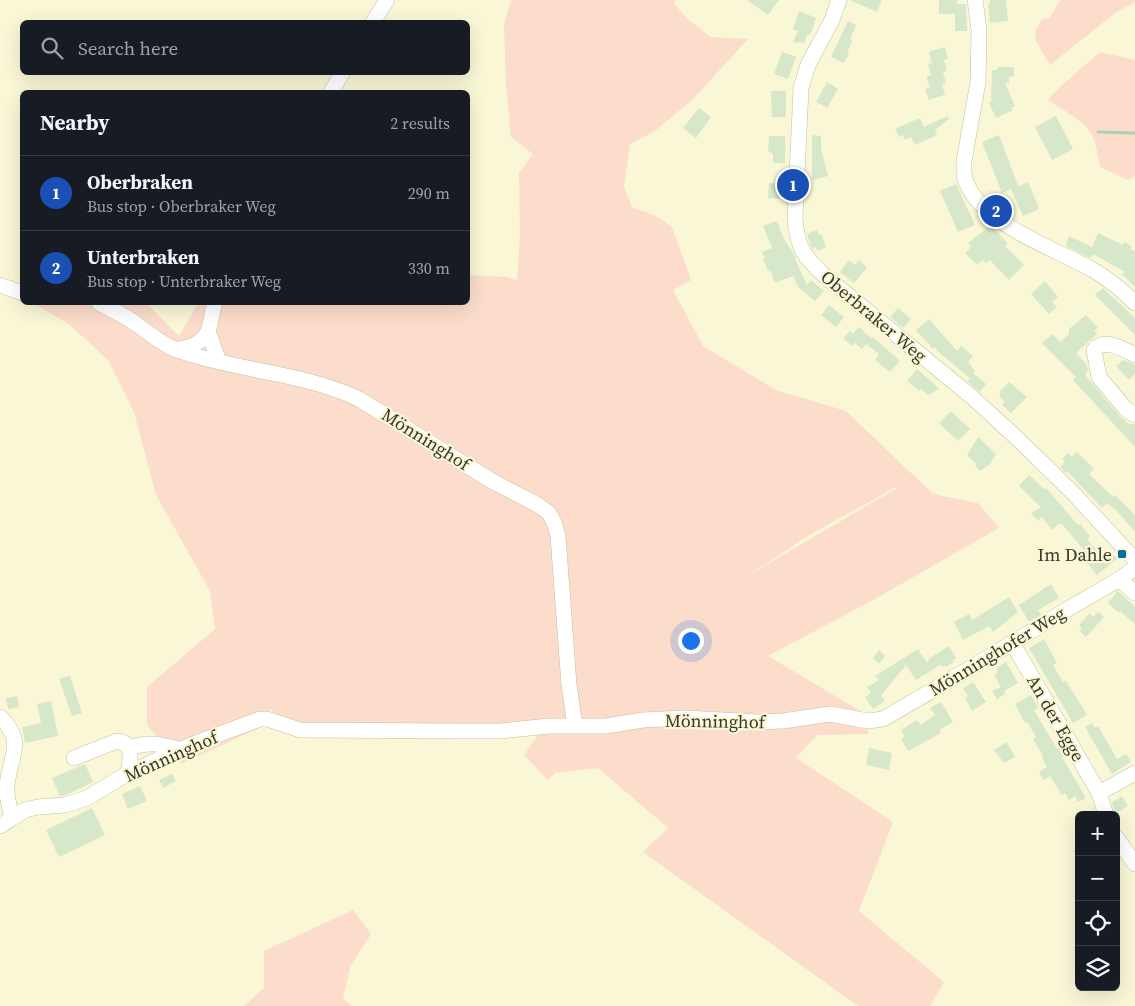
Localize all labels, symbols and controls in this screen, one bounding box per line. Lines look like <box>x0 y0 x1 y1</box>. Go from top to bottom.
search box <box>20 20 470 75</box>
icon: search <box>38 34 66 62</box>
text: Search here <box>78 35 178 61</box>
text: Nearby <box>40 108 110 137</box>
text: 2 results <box>390 112 450 134</box>
pin: 1 <box>777 166 809 204</box>
text: Oberbraken <box>87 169 193 195</box>
text: 1 <box>52 182 60 204</box>
text: 290 m <box>408 182 450 204</box>
pin: 2 <box>980 192 1012 230</box>
text: Bus stop · Oberbraker Weg <box>87 195 276 217</box>
text: Unterbraken <box>87 244 200 270</box>
text: 2 <box>52 257 60 279</box>
text: 330 m <box>408 257 450 279</box>
street label: Oberbraker Weg <box>816 264 932 368</box>
text: Bus stop · Unterbraker Weg <box>87 270 281 292</box>
street label: Mönninghof <box>377 402 476 477</box>
place label: Im Dahle <box>1038 542 1112 567</box>
marker: Im Dahle <box>1116 548 1128 560</box>
street label: Mönninghofer Weg <box>924 600 1070 702</box>
your location <box>678 628 704 654</box>
street label: An der Egge <box>1021 670 1091 766</box>
street label: Mönninghof <box>665 708 767 734</box>
street label: Mönninghof <box>120 724 223 788</box>
map controls <box>1075 811 1120 991</box>
button: + <box>1075 811 1120 856</box>
button: − <box>1075 856 1120 901</box>
button: locate <box>1075 901 1120 946</box>
button: layers <box>1075 946 1120 991</box>

